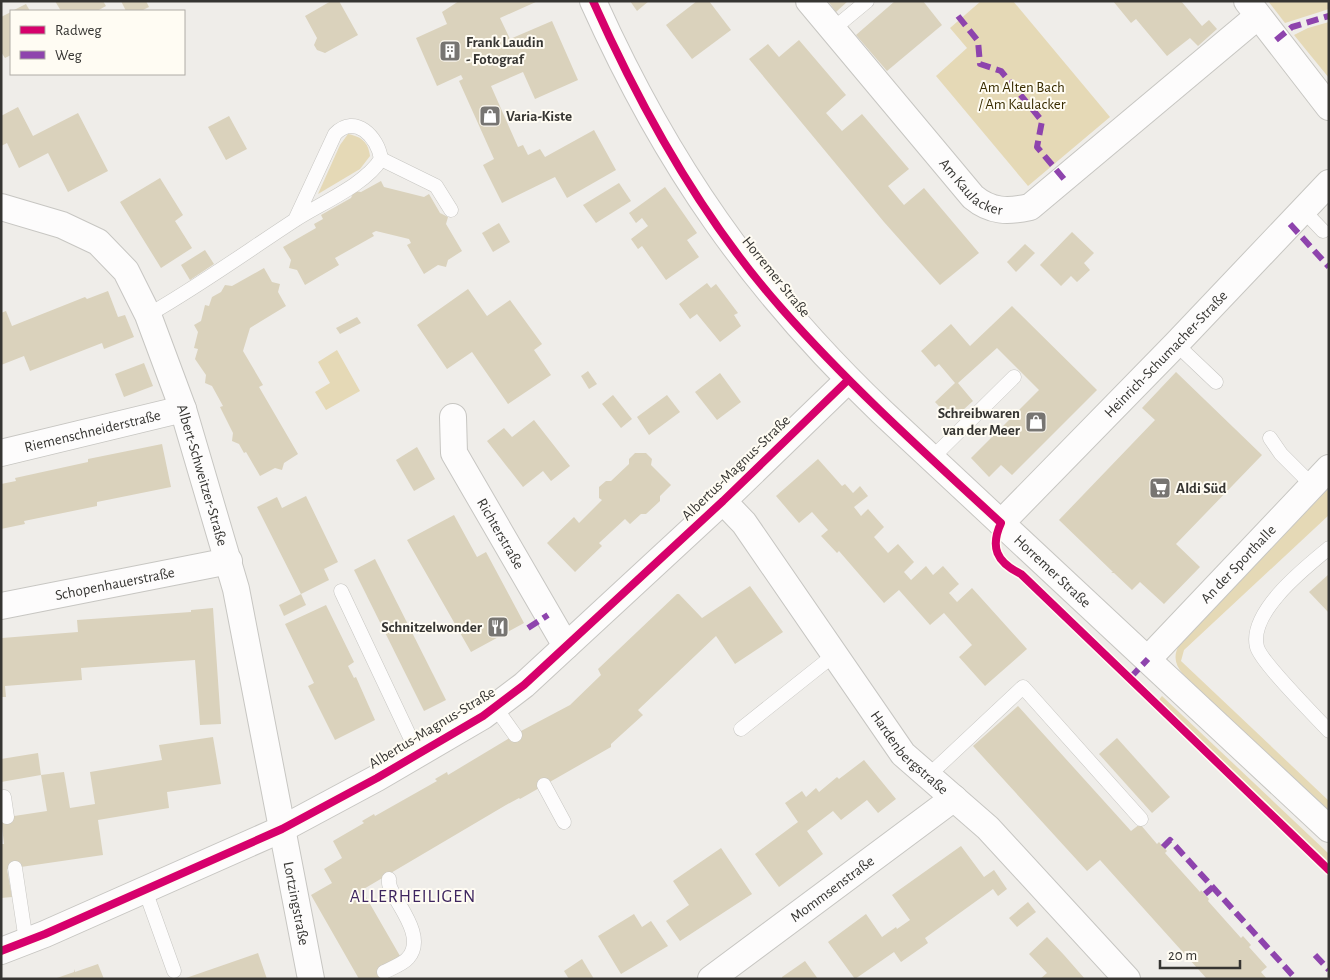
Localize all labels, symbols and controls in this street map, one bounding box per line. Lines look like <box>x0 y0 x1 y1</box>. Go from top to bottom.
legend <box>10 10 185 75</box>
text: Radweg <box>55 23 102 38</box>
place label: Frank Laudin - Fotograf <box>466 35 544 67</box>
building icon: Frank Laudin - Fotograf <box>438 39 462 63</box>
text: Weg <box>55 48 83 63</box>
park label: Am Alten Bach / Am Kaulacker <box>978 80 1066 112</box>
shop icon: Varia-Kiste <box>478 104 502 128</box>
place label: Varia-Kiste <box>506 109 572 124</box>
street label: Am Kaulacker <box>937 156 1004 217</box>
street label: Horremer Straße <box>739 234 813 320</box>
street label: Heinrich-Schumacher-Straße <box>1101 288 1230 420</box>
street label: Albert-Schweitzer-Straße <box>174 402 230 548</box>
place label: Schreibwaren van der Meer <box>938 406 1021 438</box>
street label: Riemenschneiderstraße <box>23 407 162 455</box>
shop icon: Schreibwaren van der Meer <box>1024 410 1048 434</box>
street label: Albertus-Magnus-Straße <box>679 412 793 523</box>
supermarket icon: Aldi Süd <box>1148 476 1172 500</box>
place label: Aldi Süd <box>1176 481 1226 496</box>
street label: Richterstraße <box>474 495 527 571</box>
street label: An der Sporthalle <box>1198 522 1279 606</box>
street label: Horremer Straße <box>1011 532 1094 610</box>
street label: Schopenhauerstraße <box>54 564 176 603</box>
restaurant icon: Schnitzelwonder <box>486 615 510 639</box>
place label: Schnitzelwonder <box>381 620 483 635</box>
street label: Albertus-Magnus-Straße <box>366 684 498 772</box>
street label: Hardenbergstraße <box>868 708 951 797</box>
street label: Mommsenstraße <box>787 853 877 925</box>
street label: Lortzingstraße <box>281 860 312 947</box>
district label: ALLERHEILIGEN <box>350 888 476 906</box>
scale bar <box>1160 938 1240 970</box>
text: 20 m <box>1168 948 1197 963</box>

